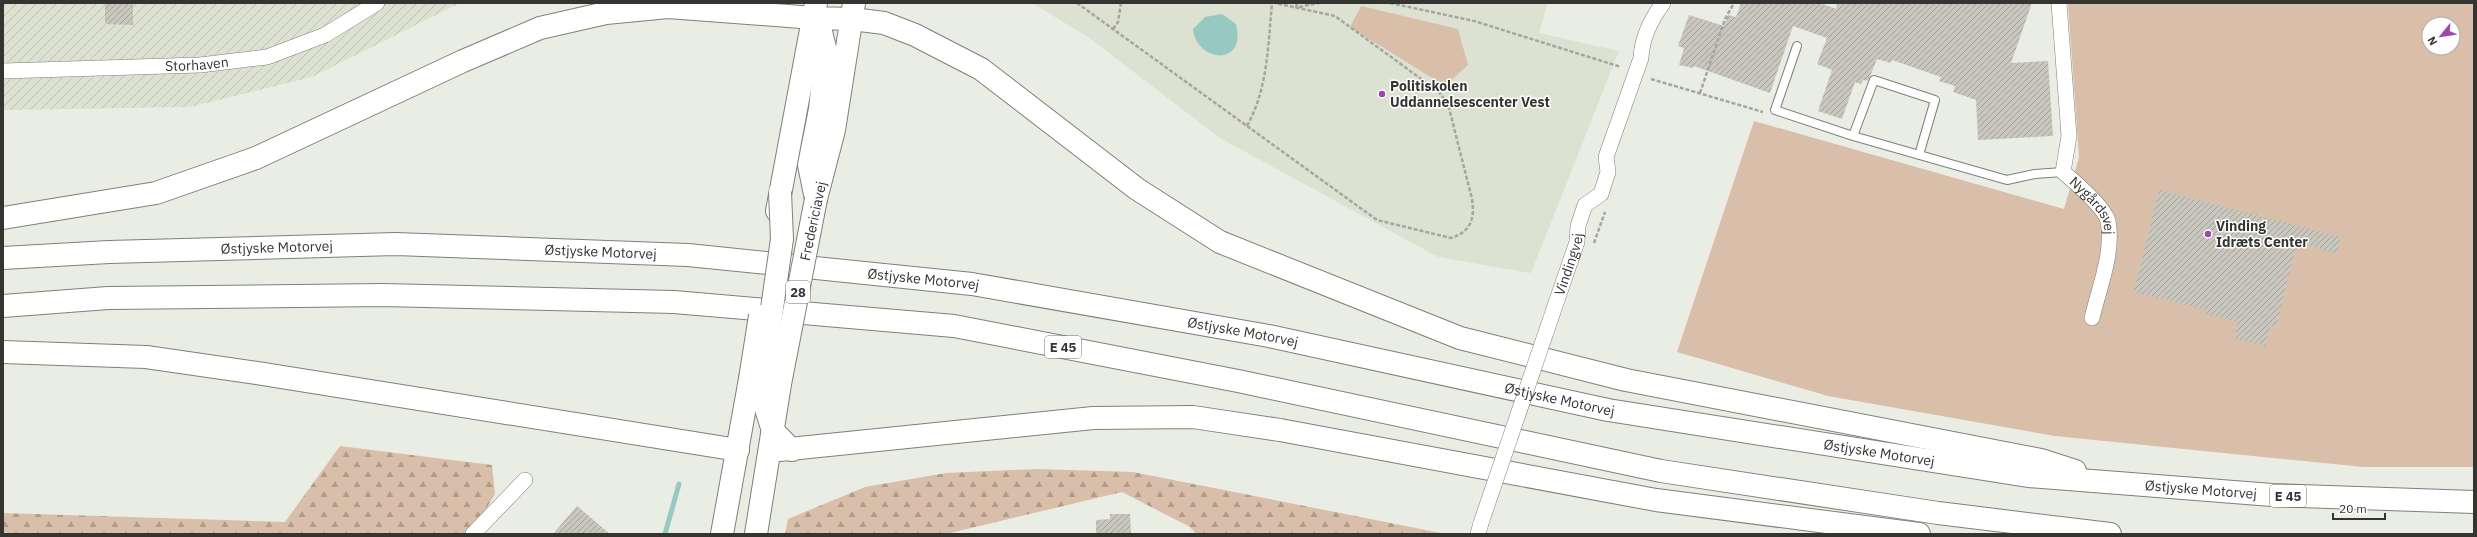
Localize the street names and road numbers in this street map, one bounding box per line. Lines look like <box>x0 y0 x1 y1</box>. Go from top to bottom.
street label: Storhaven <box>165 53 230 75</box>
street label: Nygårdsvej <box>2066 173 2118 235</box>
street label: Fredericiavej <box>796 180 830 262</box>
street label: Vindingvej <box>1550 233 1587 298</box>
street label: Østjyske Motorvej <box>220 237 333 258</box>
street label: Østjyske Motorvej <box>544 241 657 263</box>
street label: Østjyske Motorvej <box>867 264 981 294</box>
road number: 28 <box>786 281 810 303</box>
street label: Østjyske Motorvej <box>1186 313 1300 351</box>
road number: E 45 <box>1045 336 1081 358</box>
street label: Østjyske Motorvej <box>1503 379 1616 420</box>
street label: Østjyske Motorvej <box>1822 435 1936 470</box>
street label: Østjyske Motorvej <box>2144 476 2257 503</box>
road number: E 45 <box>2270 485 2306 507</box>

